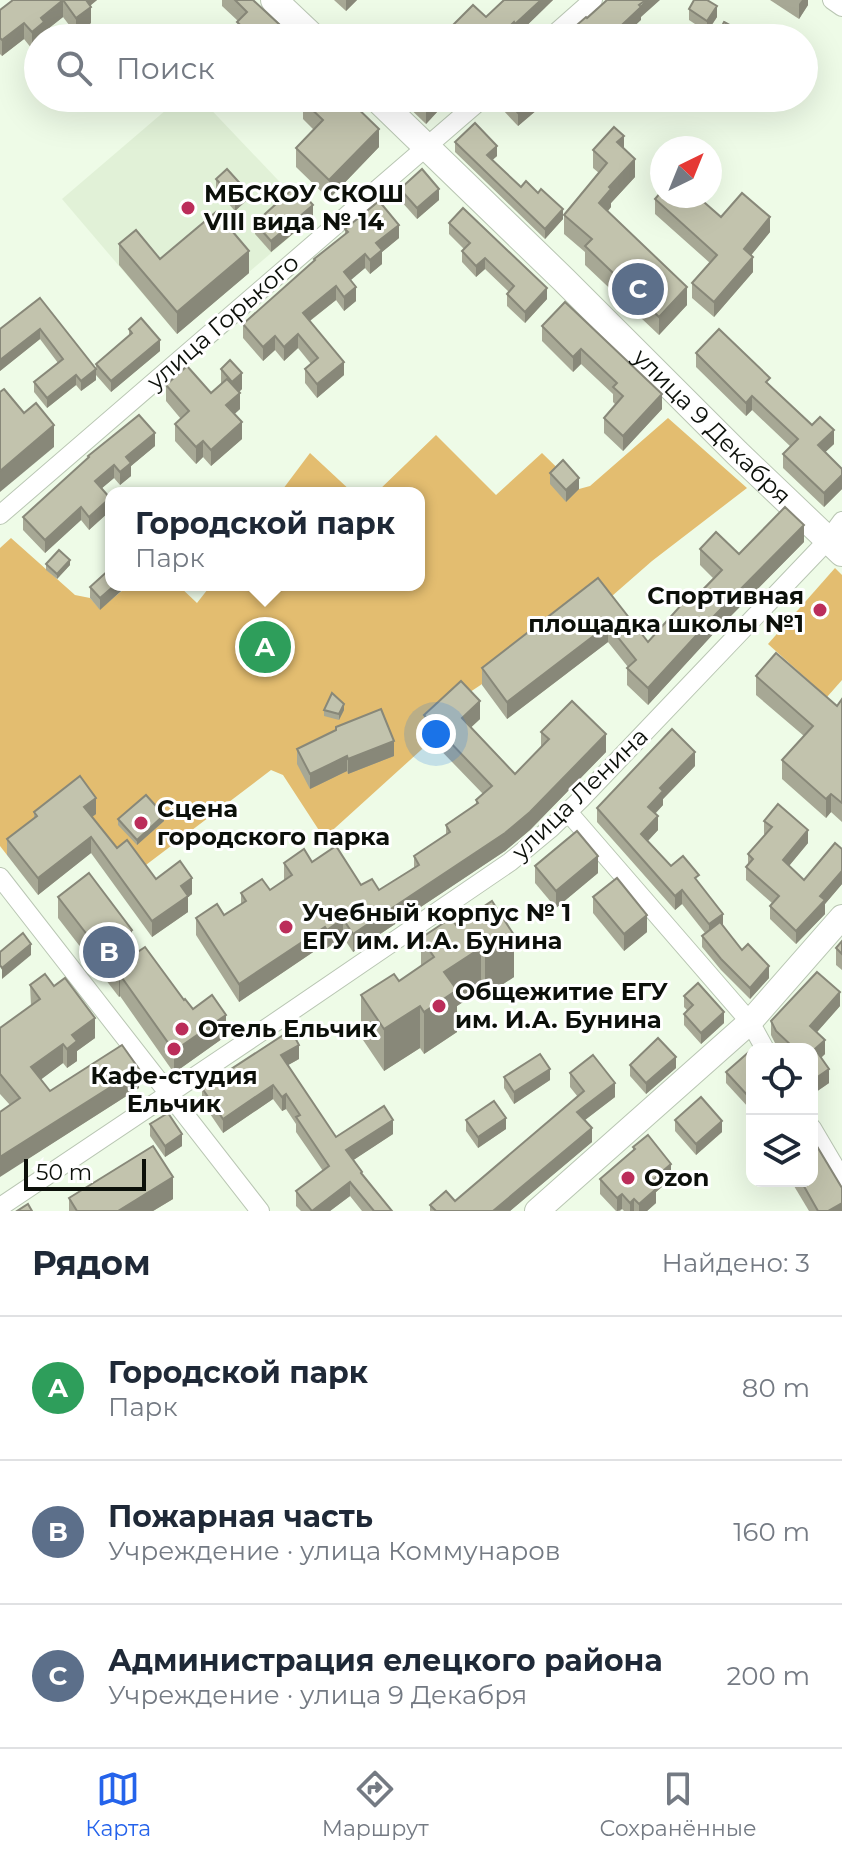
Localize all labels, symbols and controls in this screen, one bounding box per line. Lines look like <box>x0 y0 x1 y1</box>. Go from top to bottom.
search box <box>24 24 818 112</box>
icon: search <box>52 46 96 90</box>
text: Поиск <box>116 50 215 87</box>
north arrow <box>650 136 722 208</box>
place label: МБСКОУ СКОШ VIII вида № 14 <box>203 179 404 236</box>
marker: МБСКОУ СКОШ VIII вида № 14 <box>179 199 197 217</box>
street label: улица Горького <box>140 248 305 396</box>
pin: C <box>612 259 664 319</box>
street label: улица 9 Декабря <box>627 342 797 510</box>
popup <box>105 487 425 591</box>
text: Городской парк <box>135 505 395 542</box>
text: Парк <box>135 542 205 574</box>
place label: Спортивная площадка школы №1 <box>528 581 804 638</box>
marker: Спортивная площадка школы №1 <box>811 601 829 619</box>
pin: A <box>239 617 291 677</box>
your location <box>416 714 456 754</box>
street label: улица Ленина <box>505 721 654 867</box>
place label: Сцена городского парка <box>157 794 390 851</box>
marker: Сцена городского парка <box>132 814 150 832</box>
place label: Учебный корпус № 1 ЕГУ им. И.А. Бунина <box>302 898 571 955</box>
marker: Учебный корпус № 1 ЕГУ им. И.А. Бунина <box>277 918 295 936</box>
pin: B <box>83 922 135 982</box>
place label: Общежитие ЕГУ им. И.А. Бунина <box>455 977 668 1034</box>
marker: Общежитие ЕГУ им. И.А. Бунина <box>430 997 448 1015</box>
place label: Отель Ельчик <box>198 1014 378 1043</box>
marker: Отель Ельчик <box>173 1020 191 1038</box>
marker: Кафе-студия Ельчик <box>165 1040 183 1058</box>
map controls <box>746 1043 818 1187</box>
button: locate <box>746 1043 818 1115</box>
place label: Кафе-студия Ельчик <box>90 1061 258 1118</box>
button: layers <box>746 1115 818 1187</box>
scale bar <box>24 1155 146 1191</box>
text: 50 m <box>36 1159 92 1186</box>
place label: Ozon <box>644 1163 709 1192</box>
marker: Ozon <box>619 1169 637 1187</box>
text: Рядом <box>32 1242 151 1284</box>
text: Найдено: 3 <box>662 1247 810 1279</box>
text: Городской парк <box>108 1354 368 1391</box>
text: A <box>48 1372 68 1404</box>
text: 80 m <box>742 1372 810 1404</box>
text: Парк <box>108 1391 178 1423</box>
text: Пожарная часть <box>108 1498 373 1535</box>
text: B <box>48 1516 68 1548</box>
text: 160 m <box>733 1516 810 1548</box>
text: Учреждение · улица Коммунаров <box>108 1535 561 1567</box>
text: Администрация елецкого района <box>108 1642 663 1679</box>
text: C <box>49 1660 67 1692</box>
text: 200 m <box>726 1660 810 1692</box>
text: Учреждение · улица 9 Декабря <box>108 1679 527 1711</box>
tab: Карта <box>85 1767 151 1842</box>
tab: Маршрут <box>322 1767 429 1842</box>
tab: Сохранённые <box>599 1767 757 1842</box>

